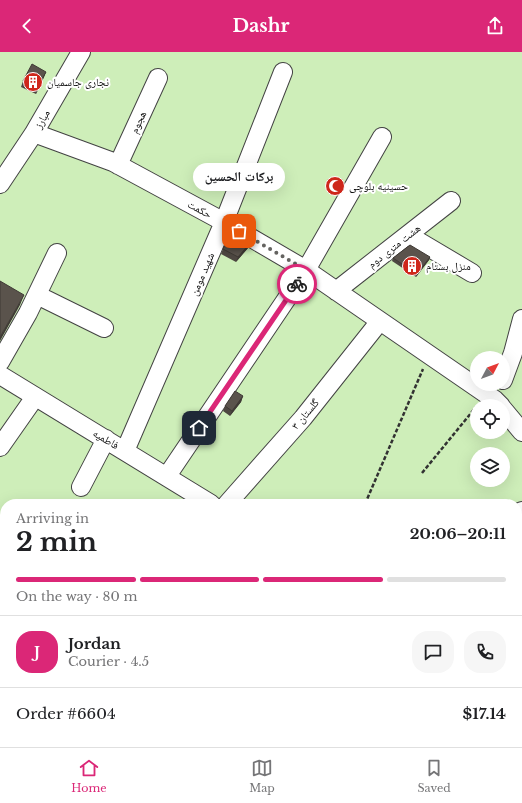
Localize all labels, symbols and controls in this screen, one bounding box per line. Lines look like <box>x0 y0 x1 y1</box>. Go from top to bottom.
icon: back <box>16 15 38 37</box>
text: Dashr <box>233 15 289 37</box>
icon: share <box>484 15 506 37</box>
building icon: نجاری جاسمیان <box>22 71 44 93</box>
place label: نجاری جاسمیان <box>47 75 109 89</box>
street label: مبارز <box>31 107 53 132</box>
street label: هجوم <box>127 108 149 136</box>
callout: برکات الحسین <box>193 163 285 191</box>
text: برکات الحسین <box>205 168 273 185</box>
mosque icon: حسینیه بلوچی <box>324 175 346 197</box>
place label: حسینیه بلوچی <box>349 179 408 193</box>
street label: حکمت <box>185 197 215 221</box>
pin <box>222 214 256 248</box>
icon: bag <box>228 220 250 242</box>
street label: هشت متری دوم <box>365 221 424 271</box>
street label: شهید مومن <box>187 250 217 298</box>
building icon: منزل بستام <box>401 255 423 277</box>
place label: منزل بستام <box>426 259 471 273</box>
courier <box>277 264 317 304</box>
icon: bike <box>286 273 308 295</box>
north arrow <box>470 351 510 391</box>
map controls <box>470 351 510 487</box>
street label: گلستان ۳ <box>288 395 322 432</box>
button: locate <box>470 399 510 439</box>
pin <box>182 411 216 445</box>
icon: home <box>188 417 210 439</box>
street label: فاطمیه <box>90 426 122 452</box>
button: layers <box>470 447 510 487</box>
text: Arriving in <box>16 510 89 527</box>
text: 20:06–20:11 <box>410 524 506 543</box>
text: 2 min <box>16 526 97 558</box>
text: On the way · 80 m <box>16 588 137 605</box>
button: chat <box>412 631 454 673</box>
button: phone <box>464 631 506 673</box>
text: Jordan <box>68 634 121 653</box>
text: J <box>34 642 40 661</box>
text: Courier · 4.5 <box>68 653 149 670</box>
text: Order #6604 <box>16 704 116 723</box>
text: $17.14 <box>463 704 506 723</box>
tab: Home <box>71 757 107 795</box>
tab: Map <box>249 757 275 795</box>
tab: Saved <box>417 757 451 795</box>

